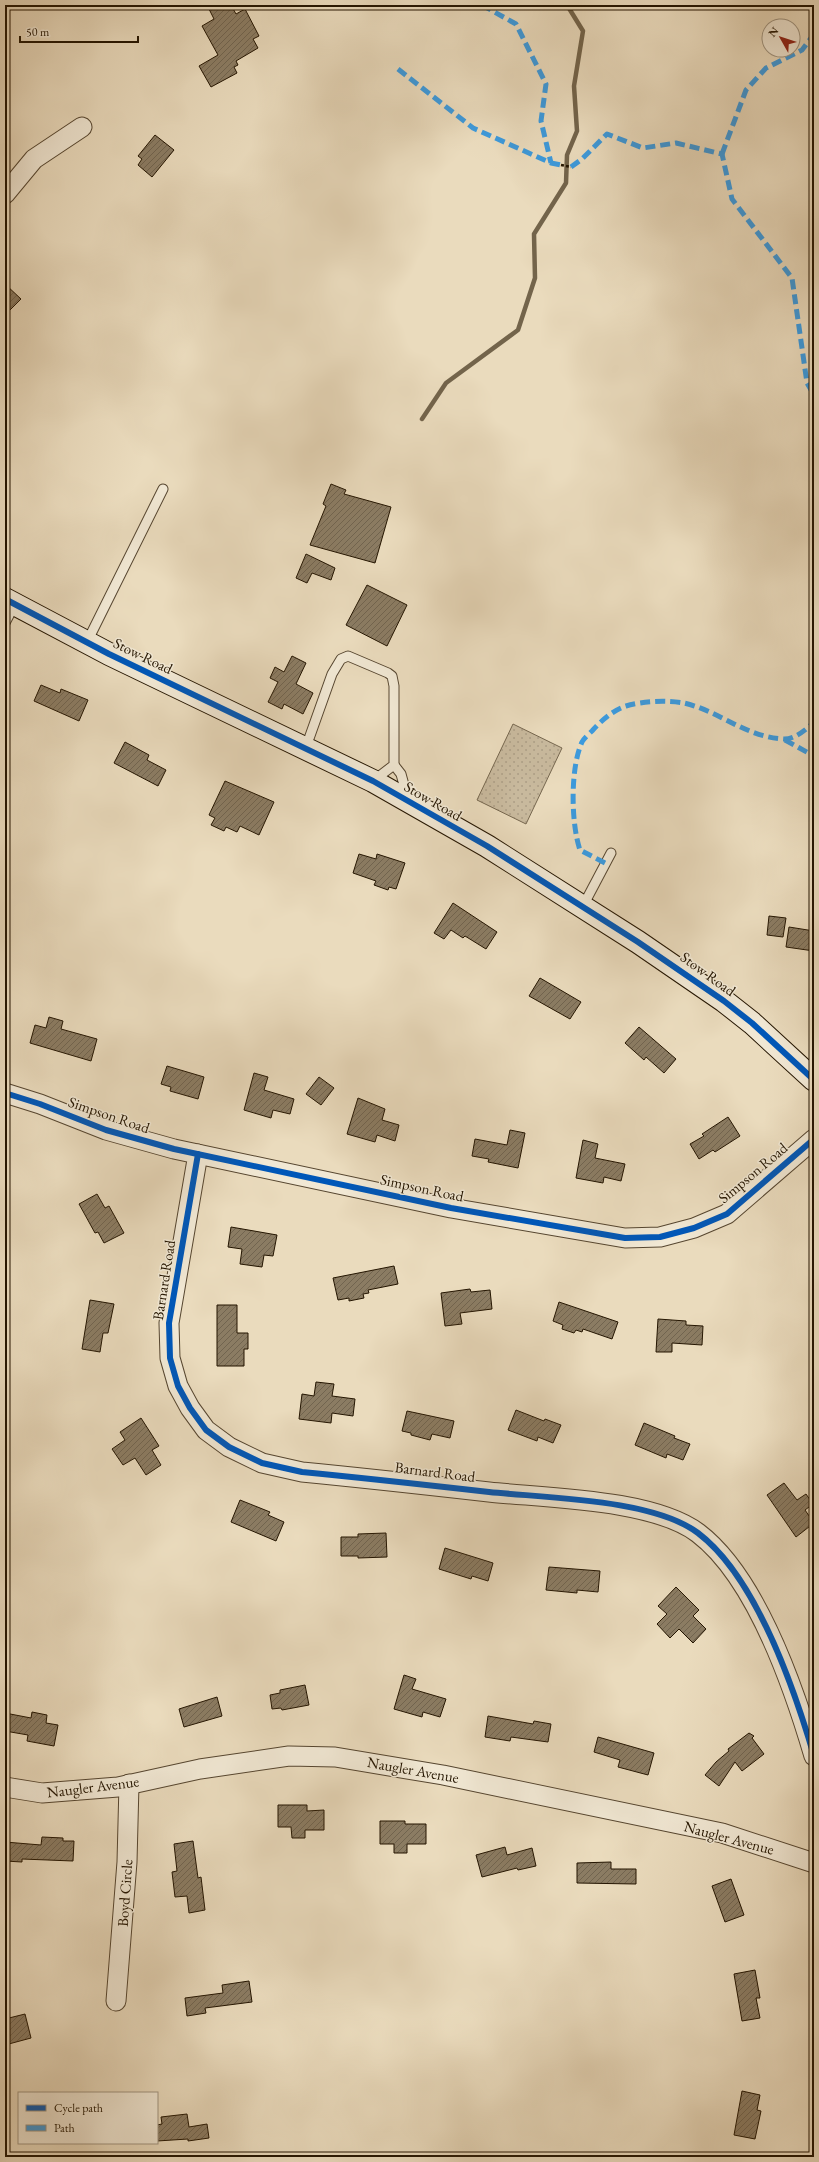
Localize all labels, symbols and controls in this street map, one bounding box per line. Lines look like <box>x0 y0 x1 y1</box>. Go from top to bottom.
scale bar <box>20 18 138 44</box>
north arrow <box>761 18 801 58</box>
text: 50 m <box>26 24 50 40</box>
text: N <box>765 24 782 40</box>
street label: Stow Road <box>110 633 176 678</box>
street label: Stow Road <box>401 776 466 825</box>
street label: Stow Road <box>677 947 740 1000</box>
street label: Simpson Road <box>66 1092 153 1137</box>
street label: Simpson Road <box>714 1138 792 1207</box>
street label: Simpson Road <box>379 1169 466 1206</box>
street label: Barnard Road <box>148 1238 179 1321</box>
street label: Barnard Road <box>394 1457 477 1486</box>
street label: Naugler Avenue <box>366 1752 461 1787</box>
street label: Naugler Avenue <box>46 1771 140 1802</box>
street label: Naugler Avenue <box>682 1816 777 1859</box>
street label: Boyd Circle <box>113 1858 136 1927</box>
legend <box>18 2092 158 2144</box>
text: Cycle path <box>54 2100 103 2116</box>
text: Path <box>54 2120 75 2136</box>

